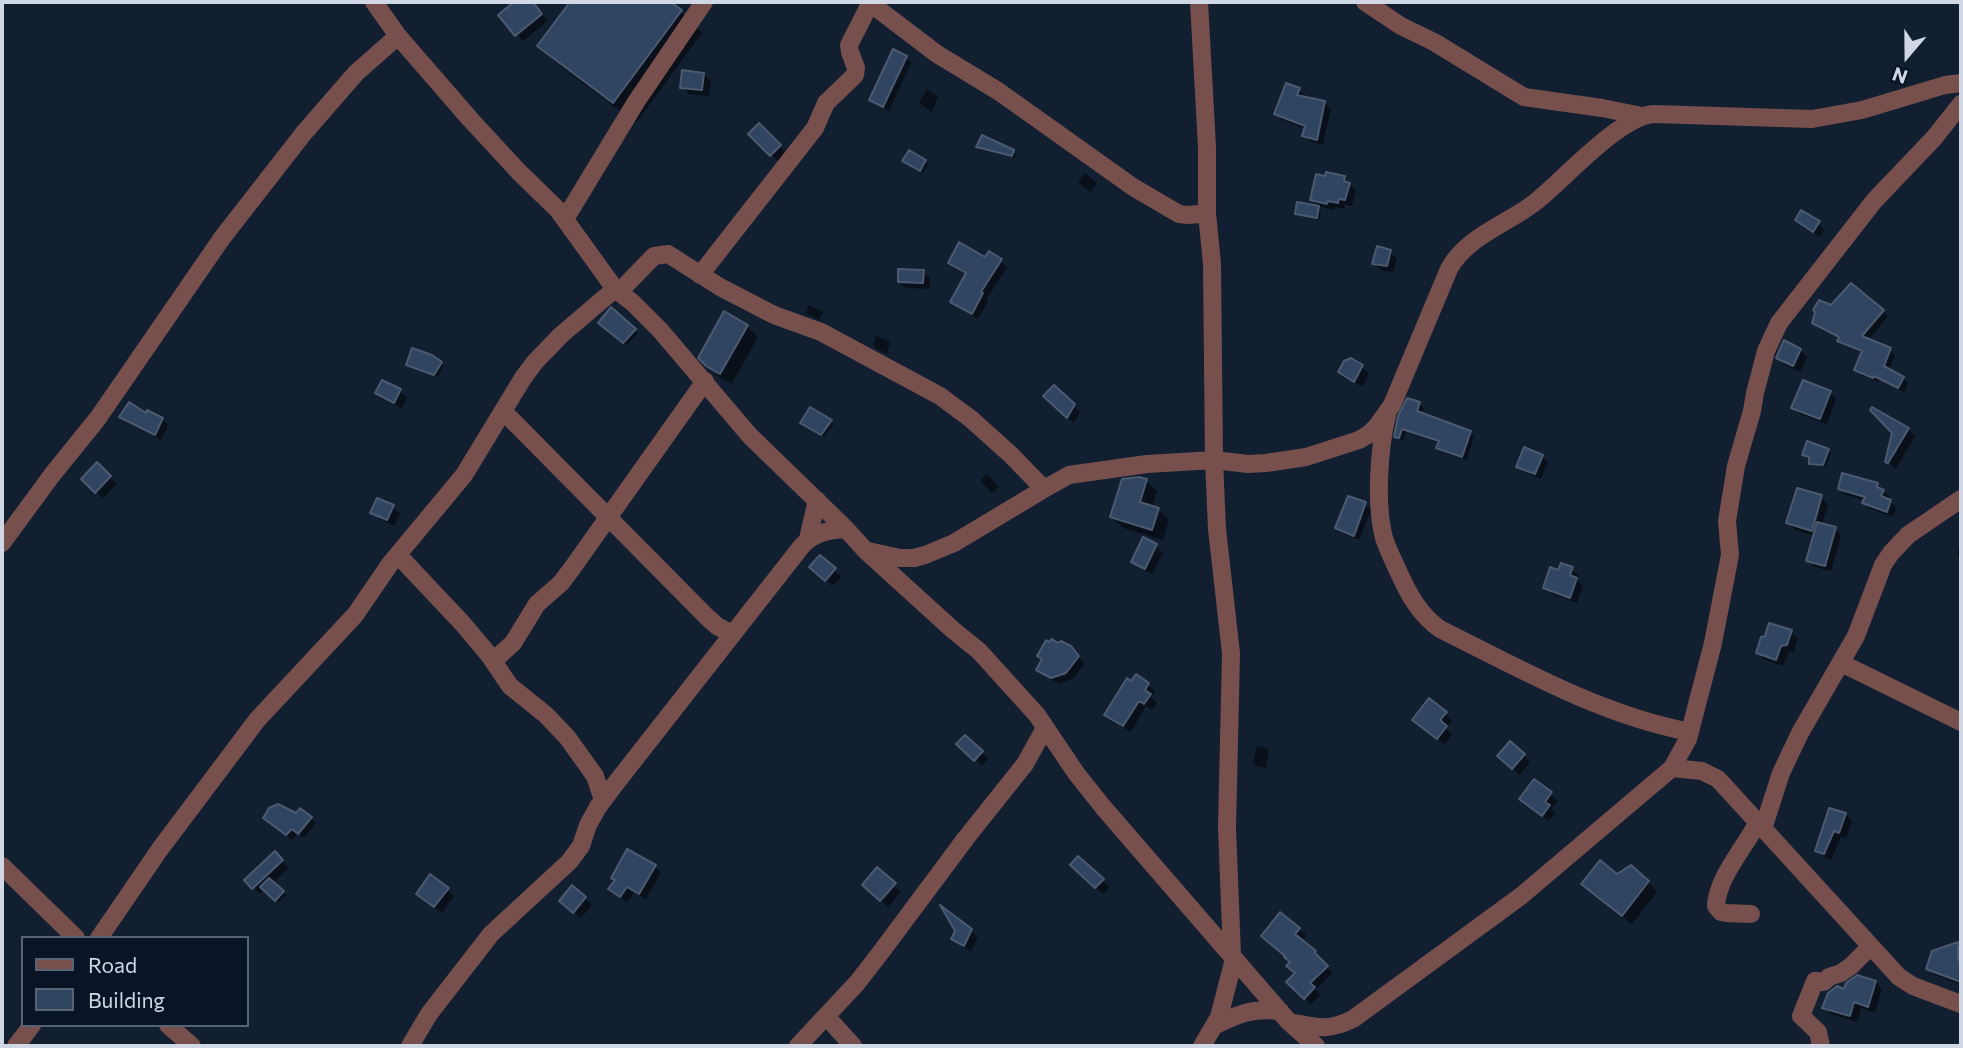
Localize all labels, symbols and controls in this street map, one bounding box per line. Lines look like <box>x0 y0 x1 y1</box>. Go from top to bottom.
north arrow <box>1872 21 1942 91</box>
text: N <box>1889 63 1910 89</box>
legend <box>21 936 248 1027</box>
text: Road <box>88 952 137 977</box>
text: Building <box>88 987 165 1012</box>

